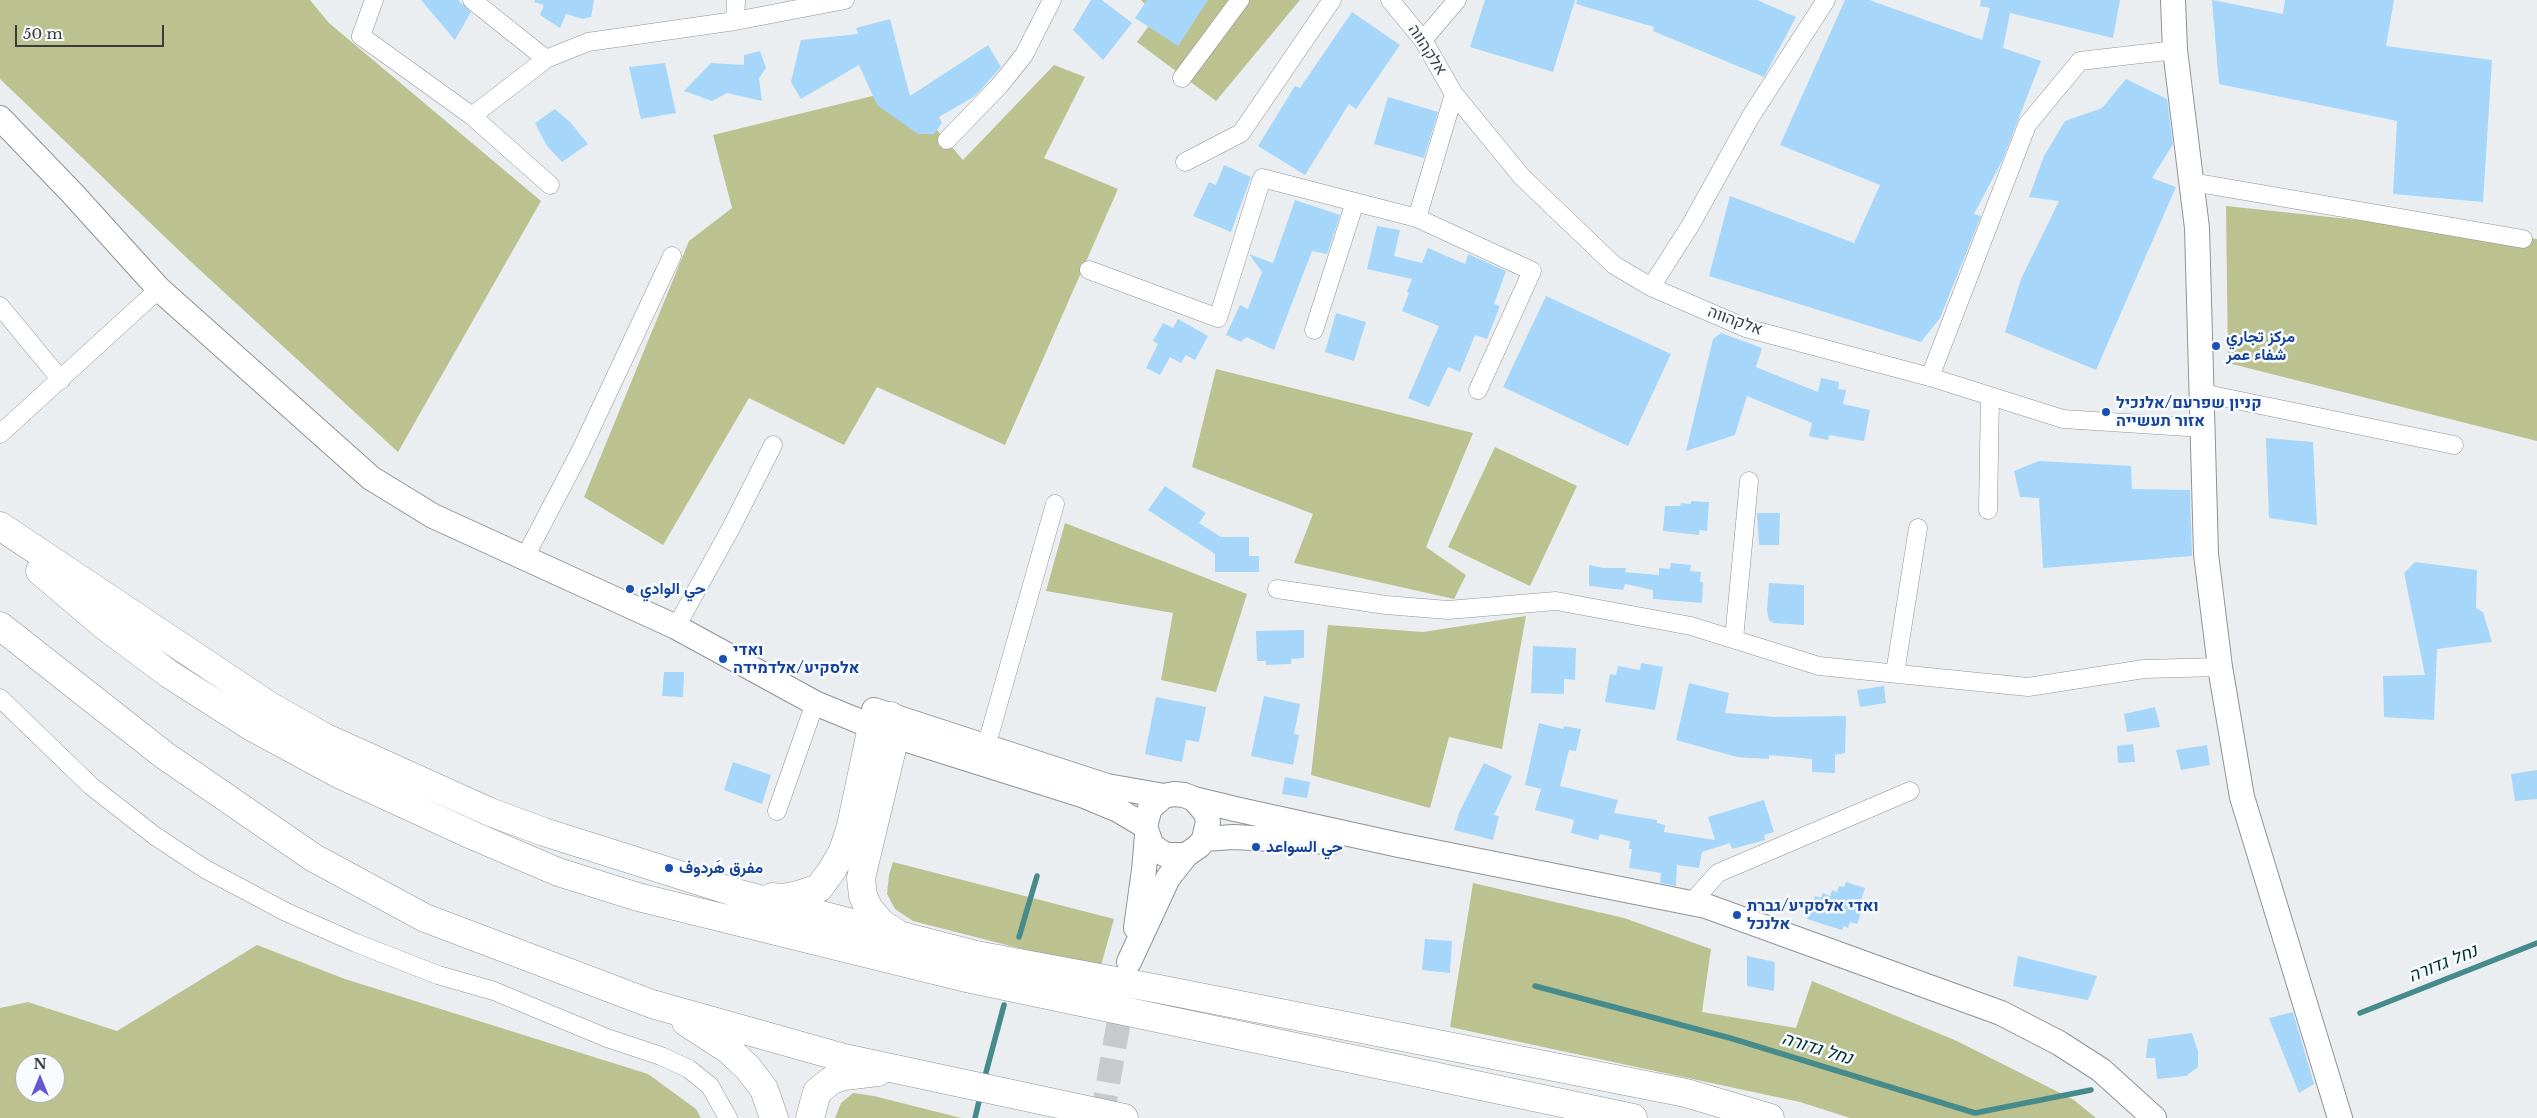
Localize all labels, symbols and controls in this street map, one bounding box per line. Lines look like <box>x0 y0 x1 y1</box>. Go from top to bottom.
scale bar <box>18 15 166 47</box>
street label: אלקהווה <box>1404 21 1450 79</box>
text: 50 m <box>23 24 63 43</box>
street label: אלקהווה <box>1705 302 1765 340</box>
place label: مركز تجاري شفاء عمر <box>2226 327 2295 365</box>
marker: مركز تجاري شفاء عمر <box>2210 340 2222 352</box>
place label: קניון שפרעם/אלנכיל אזור תעשייה <box>2116 393 2262 431</box>
marker: קניון שפרעם/אלנכיל אזור תעשייה <box>2100 406 2112 418</box>
place label: حي الوادي <box>640 579 706 599</box>
marker: حي الوادي <box>624 583 636 595</box>
place label: ואדי אלסקיע/אלדמידה <box>733 640 859 678</box>
marker: ואדי אלסקיע/אלדמידה <box>717 653 729 665</box>
place label: حي السواعد <box>1266 837 1343 857</box>
marker: حي السواعد <box>1250 841 1262 853</box>
place label: مفرق هَردوف <box>679 858 763 878</box>
marker: مفرق هَردوف <box>663 862 675 874</box>
place label: ואדי אלסקיע/גברת אלנכל <box>1747 896 1879 934</box>
marker: ואדי אלסקיע/גברת אלנכל <box>1731 909 1743 921</box>
water label: נחל גדורה <box>2405 940 2481 988</box>
water label: נחל גדורה <box>1779 1028 1855 1070</box>
north arrow <box>15 1053 65 1103</box>
text: N <box>33 1055 47 1073</box>

